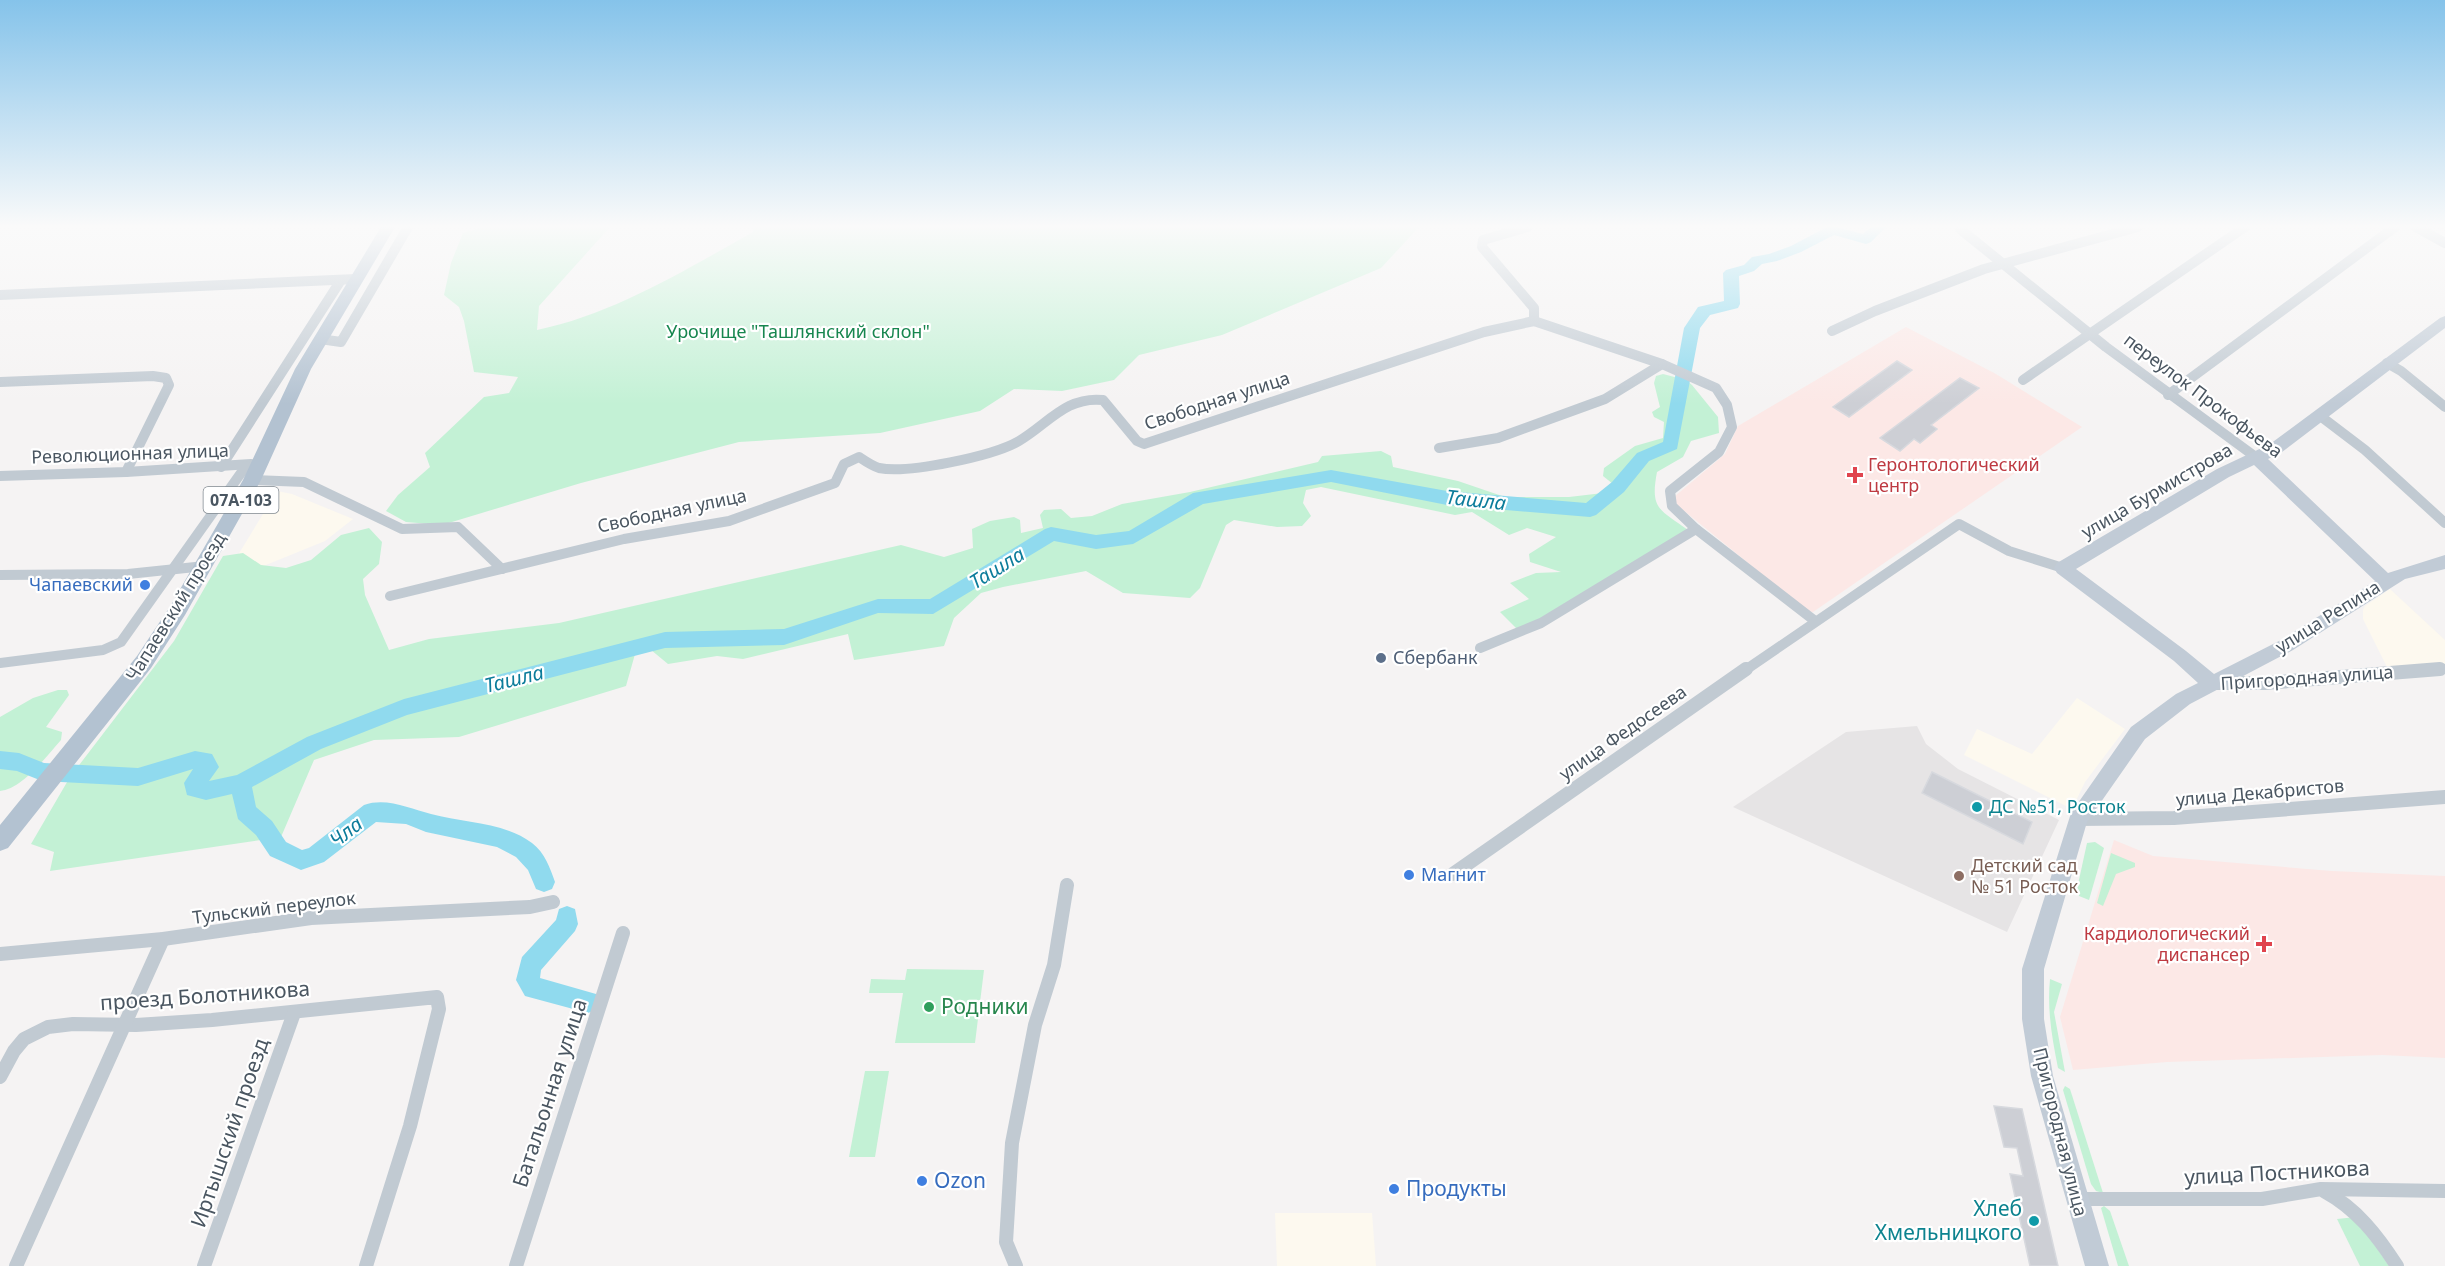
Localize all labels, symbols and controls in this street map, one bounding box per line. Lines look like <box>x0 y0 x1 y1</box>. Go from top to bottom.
park label: Урочище "Ташлянский склон" <box>666 319 930 343</box>
street label: переулок Прокофьева <box>2119 328 2288 463</box>
street label: Свободная улица <box>1141 365 1293 435</box>
street label: улица Бурмистрова <box>2077 437 2236 543</box>
street label: Революционная улица <box>31 438 229 468</box>
place label: Геронтологический центр <box>1868 452 2040 497</box>
marker: Геронтологический центр <box>1846 466 1864 484</box>
street label: Свободная улица <box>595 483 748 538</box>
water label: Ташла <box>1445 483 1507 516</box>
road number: 07А-103 <box>204 487 278 513</box>
street label: Чапаевский проезд <box>120 528 231 685</box>
water label: Ташла <box>964 540 1029 595</box>
place label: Чапаевский <box>29 572 133 596</box>
street label: улица Репина <box>2270 574 2384 658</box>
marker: Чапаевский <box>138 578 152 592</box>
place label: Сбербанк <box>1393 645 1478 669</box>
marker: Сбербанк <box>1374 651 1388 665</box>
water label: Ташла <box>481 658 546 699</box>
street label: Пригородная улица <box>2220 659 2394 695</box>
street label: улица Федосеева <box>1554 679 1691 785</box>
street label: улица Декабристов <box>2175 773 2345 811</box>
place label: ДС №51, Росток <box>1989 794 2126 818</box>
marker: ДС №51, Росток <box>1970 800 1984 814</box>
water label: Чла <box>324 810 368 853</box>
place label: Детский сад № 51 Росток <box>1971 853 2078 898</box>
place label: Магнит <box>1421 862 1486 886</box>
marker: Магнит <box>1402 868 1416 882</box>
marker: Детский сад № 51 Росток <box>1952 869 1966 883</box>
street label: Тульский переулок <box>191 885 357 929</box>
place label: Кардиологический диспансер <box>2084 921 2250 966</box>
marker: Кардиологический диспансер <box>2255 935 2273 953</box>
street label: проезд Болотникова <box>99 974 311 1016</box>
place label: Родники <box>941 992 1029 1020</box>
street label: Батальонная улица <box>505 995 593 1191</box>
marker: Родники <box>922 1000 936 1014</box>
street label: Иртышский проезд <box>184 1034 275 1231</box>
street label: Пригородная улица <box>2028 1045 2094 1219</box>
street label: улица Постникова <box>2184 1153 2370 1191</box>
place label: Ozon <box>934 1166 986 1194</box>
marker: Ozon <box>915 1174 929 1188</box>
place label: Продукты <box>1406 1174 1507 1202</box>
marker: Продукты <box>1387 1182 1401 1196</box>
place label: Хлеб Хмельницкого <box>1875 1194 2022 1246</box>
marker: Хлеб Хмельницкого <box>2027 1214 2041 1228</box>

